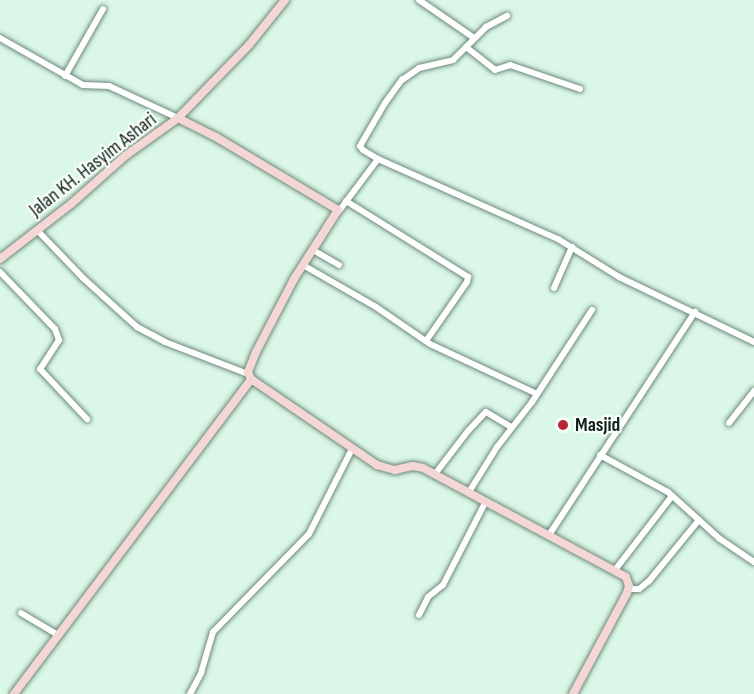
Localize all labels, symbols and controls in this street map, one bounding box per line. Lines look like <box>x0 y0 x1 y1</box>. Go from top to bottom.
street label: Jalan KH. Hasyim Ashari <box>25 108 161 222</box>
place label: Masjid <box>575 413 620 437</box>
marker: Masjid <box>556 418 570 432</box>

